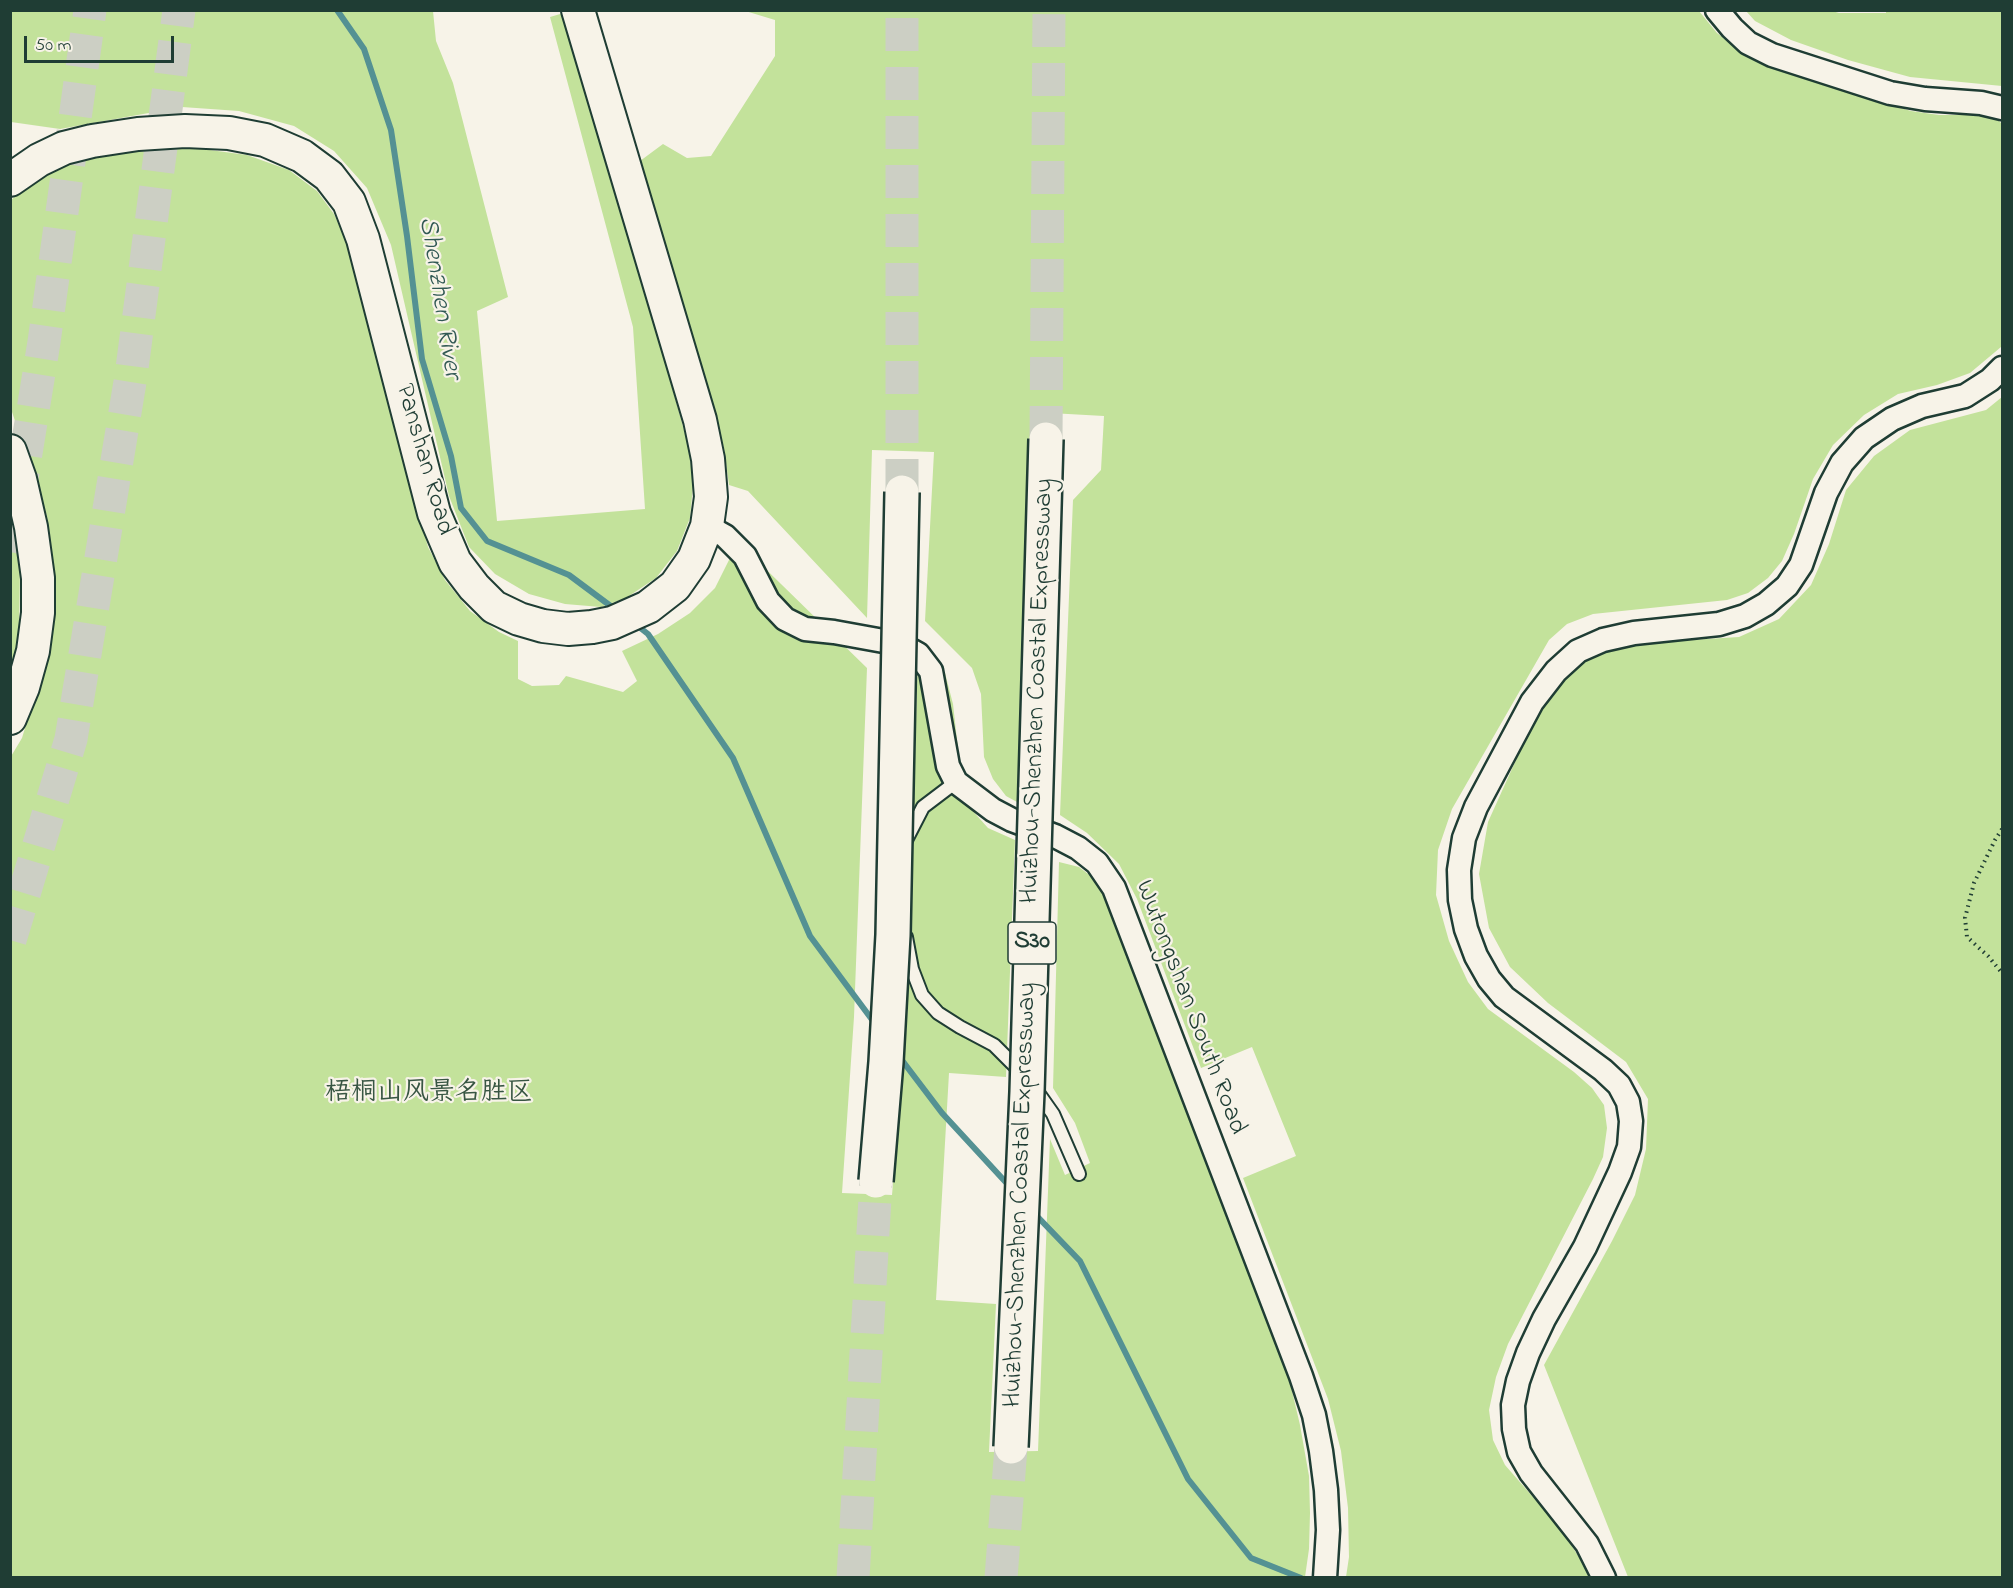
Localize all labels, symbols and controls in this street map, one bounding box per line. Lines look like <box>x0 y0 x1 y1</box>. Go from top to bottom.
scale bar <box>27 24 177 62</box>
text: 50 m <box>35 33 72 59</box>
water label: Shenzhen River <box>409 215 467 381</box>
street label: Panshan Road <box>387 381 459 539</box>
street label: Huizhou-Shenzhen Coastal Expressway <box>1016 478 1062 904</box>
street label: Wutongshan South Road <box>1126 876 1252 1140</box>
road number: S30 <box>1008 922 1056 964</box>
street label: Huizhou-Shenzhen Coastal Expressway <box>999 982 1045 1408</box>
park label: 梧桐山风景名胜区 <box>325 1079 533 1111</box>

